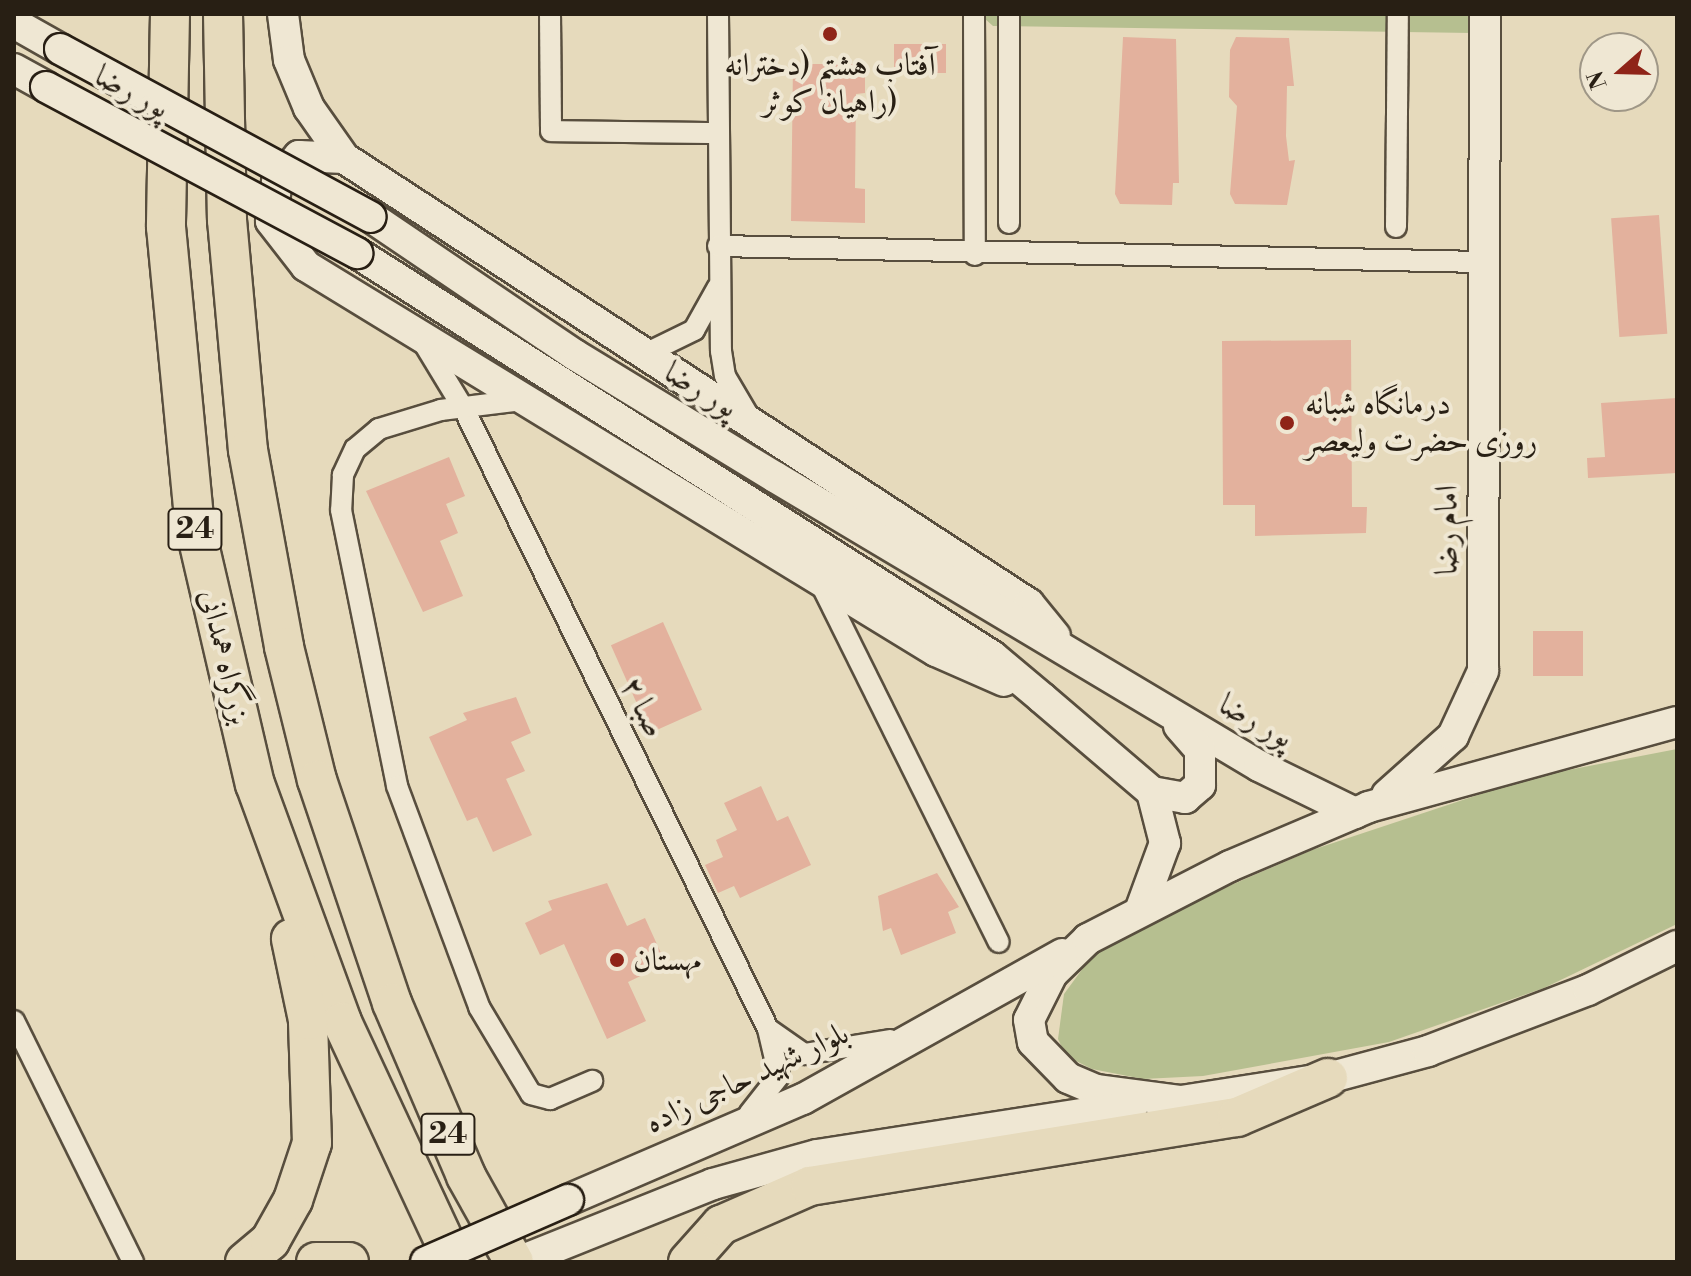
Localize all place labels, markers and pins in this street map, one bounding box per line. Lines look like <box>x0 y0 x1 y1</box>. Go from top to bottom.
marker: آفتاب هشتم (دخترانه راهیان کوثر) <box>821 25 839 43</box>
place label: آفتاب هشتم (دخترانه راهیان کوثر) <box>724 47 936 122</box>
place label: درمانگاه شبانه روزی حضرت ولیعصر <box>1305 386 1538 461</box>
marker: درمانگاه شبانه روزی حضرت ولیعصر <box>1276 412 1298 434</box>
place label: مهستان <box>633 941 701 979</box>
marker: مهستان <box>608 951 626 969</box>

